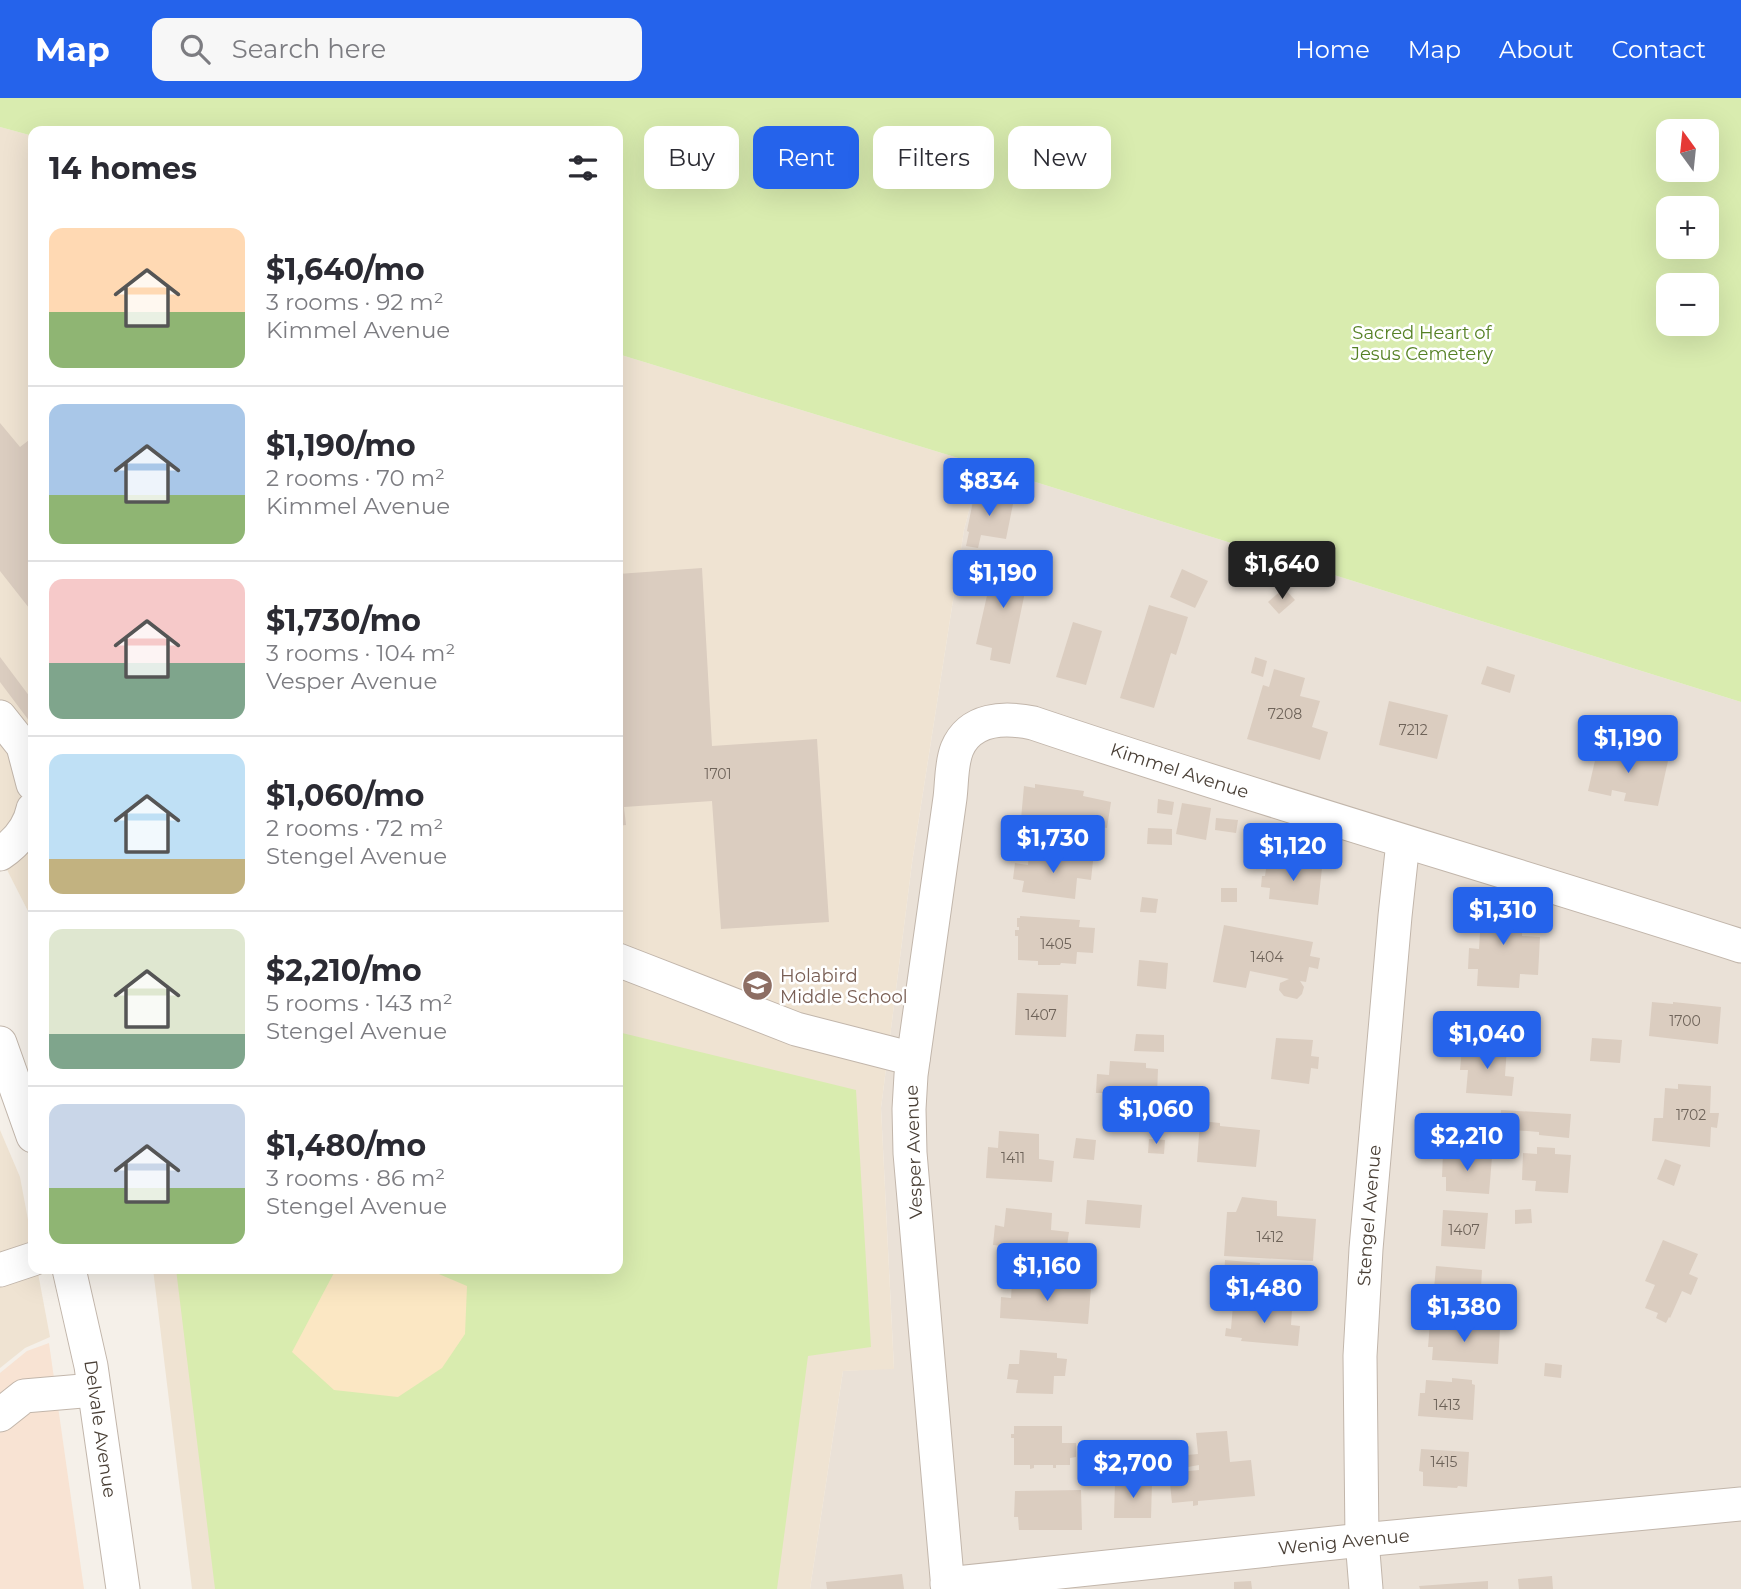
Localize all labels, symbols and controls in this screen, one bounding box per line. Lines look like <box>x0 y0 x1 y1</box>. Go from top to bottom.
search box <box>152 18 642 81</box>
text: Map <box>35 29 110 69</box>
icon: search <box>176 30 214 68</box>
text: Search here <box>232 33 386 65</box>
text: Home <box>1295 35 1370 64</box>
text: Map <box>1408 35 1461 64</box>
text: About <box>1499 35 1573 64</box>
text: Contact <box>1611 35 1706 64</box>
north arrow <box>1656 119 1718 182</box>
map controls <box>1656 119 1719 336</box>
chip: Buy <box>644 126 739 189</box>
chip: Rent <box>753 126 859 189</box>
chip: Filters <box>873 126 994 189</box>
chip: New <box>1008 126 1111 189</box>
icon: filters <box>564 149 602 187</box>
text: 14 homes <box>49 150 197 187</box>
button: + <box>1656 196 1719 259</box>
text: $1,640/mo <box>266 251 425 288</box>
icon: home <box>105 256 189 340</box>
button: − <box>1656 273 1719 336</box>
text: 3 rooms · 92 m² <box>266 288 444 316</box>
text: Kimmel Avenue <box>266 316 450 344</box>
park label: Sacred Heart of Jesus Cemetery <box>1350 322 1493 365</box>
text: $1,190/mo <box>266 427 416 464</box>
icon: home <box>105 432 189 516</box>
pin: $834 <box>948 458 1030 518</box>
text: 2 rooms · 70 m² <box>266 464 445 492</box>
text: $834 <box>959 467 1019 495</box>
text: Kimmel Avenue <box>266 492 450 520</box>
pin: $1,640 <box>1225 542 1339 601</box>
pin: $1,190 <box>946 550 1060 610</box>
text: $1,640 <box>1244 550 1320 578</box>
text: $1,190 <box>969 559 1037 587</box>
text: $1,730/mo <box>266 602 421 639</box>
icon: home <box>105 607 189 691</box>
text: 3 rooms · 104 m² <box>266 639 455 667</box>
text: Vesper Avenue <box>266 667 437 695</box>
house number: 7208 <box>1268 705 1302 723</box>
pin: $1,190 <box>1571 716 1685 775</box>
house number: 7212 <box>1398 721 1428 739</box>
text: $1,190 <box>1594 724 1662 752</box>
street label: Kimmel Avenue <box>1107 738 1252 803</box>
house number: 1701 <box>704 765 732 783</box>
text: $1,060/mo <box>266 777 424 814</box>
icon: home <box>105 782 189 866</box>
text: 2 rooms · 72 m² <box>266 814 443 842</box>
pin: $1,730 <box>996 816 1110 875</box>
text: $1,730 <box>1017 824 1089 852</box>
pin: $1,120 <box>1236 824 1350 883</box>
text: $1,120 <box>1259 832 1327 860</box>
text: Stengel Avenue <box>266 842 447 870</box>
pin: $1,310 <box>1446 888 1560 947</box>
text: $1,310 <box>1469 896 1537 924</box>
house number: 1405 <box>1040 935 1072 953</box>
house number: 1404 <box>1251 948 1284 966</box>
text: $2,210/mo <box>266 952 422 989</box>
icon: home <box>105 957 189 1041</box>
place label: Holabird Middle School <box>780 965 908 1008</box>
school or university icon: Holabird Middle School <box>740 969 774 1003</box>
text: 5 rooms · 143 m² <box>266 989 453 1017</box>
house number: 1407 <box>1025 1006 1057 1024</box>
pin: $1,040 <box>1430 1012 1544 1071</box>
house number: 1700 <box>1669 1012 1701 1030</box>
text: Stengel Avenue <box>266 1017 447 1045</box>
text: $1,040 <box>1449 1020 1525 1048</box>
street label: Vesper Avenue <box>901 1084 927 1219</box>
pin: $1,060 <box>1099 1086 1213 1146</box>
text: $1,060 <box>1118 1095 1194 1123</box>
house number: 1702 <box>1676 1106 1706 1124</box>
pin: $2,210 <box>1410 1114 1524 1173</box>
text: $2,210 <box>1431 1122 1503 1150</box>
text: $1,480/mo <box>266 1127 426 1164</box>
icon: home <box>105 1132 189 1216</box>
street label: Stengel Avenue <box>1353 1144 1386 1287</box>
house number: 1411 <box>1001 1149 1025 1167</box>
text: 3 rooms · 86 m² <box>266 1164 445 1192</box>
text: Stengel Avenue <box>266 1192 447 1220</box>
house number: 1407 <box>1448 1221 1480 1239</box>
house number: 1412 <box>1257 1228 1284 1246</box>
pin: $1,160 <box>990 1244 1104 1303</box>
text: $1,160 <box>1013 1252 1081 1280</box>
pin: $1,480 <box>1207 1266 1321 1325</box>
text: $1,480 <box>1226 1274 1302 1302</box>
pin: $1,380 <box>1407 1284 1521 1344</box>
text: $1,380 <box>1427 1293 1501 1321</box>
street label: Delvale Avenue <box>79 1359 121 1499</box>
house number: 1413 <box>1434 1396 1461 1414</box>
pin: $2,700 <box>1076 1440 1190 1500</box>
text: $2,700 <box>1093 1449 1173 1477</box>
house number: 1415 <box>1431 1453 1458 1471</box>
street label: Wenig Avenue <box>1277 1525 1411 1560</box>

